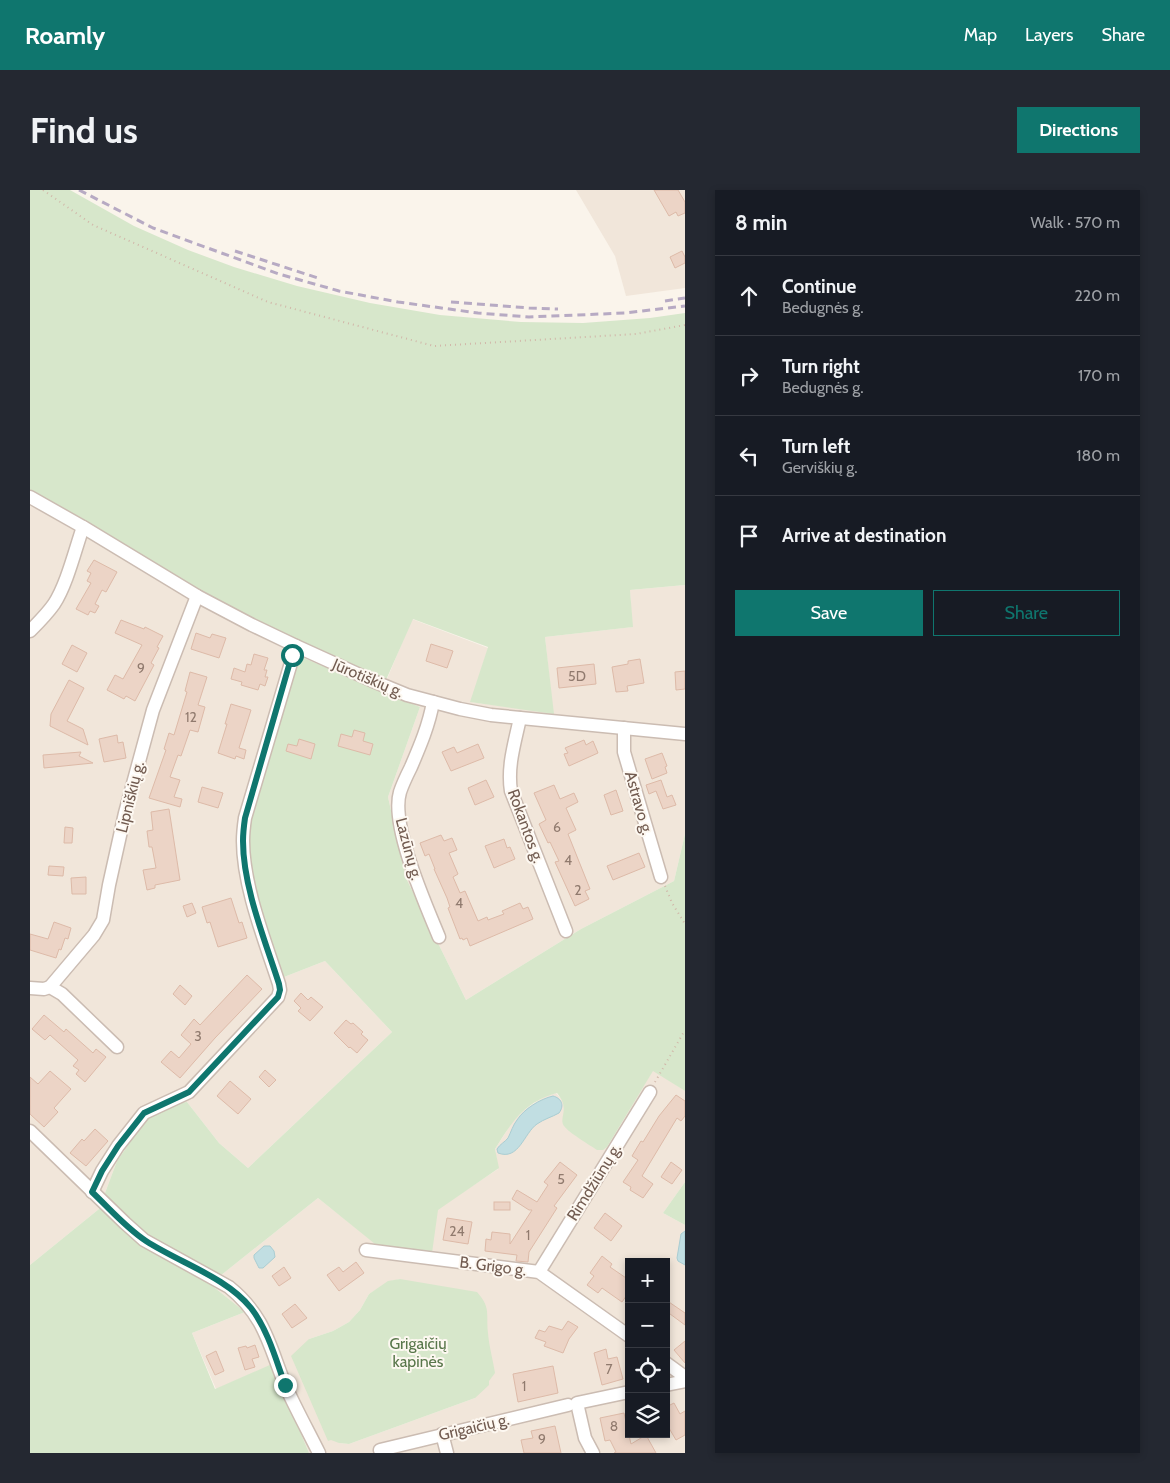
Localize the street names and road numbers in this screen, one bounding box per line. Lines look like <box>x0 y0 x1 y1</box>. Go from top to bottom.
street label: Jūrotiškių g. <box>329 654 406 701</box>
street label: Lipniškių g. <box>112 759 148 835</box>
street label: Astravo g. <box>621 769 657 837</box>
street label: Rokantos g. <box>504 786 548 866</box>
street label: Lazūnų g. <box>392 816 426 882</box>
street label: Rimdžiūnų g. <box>563 1140 625 1224</box>
street label: B. Grigo g. <box>458 1252 528 1280</box>
street label: Grigaičių g. <box>437 1410 511 1444</box>

